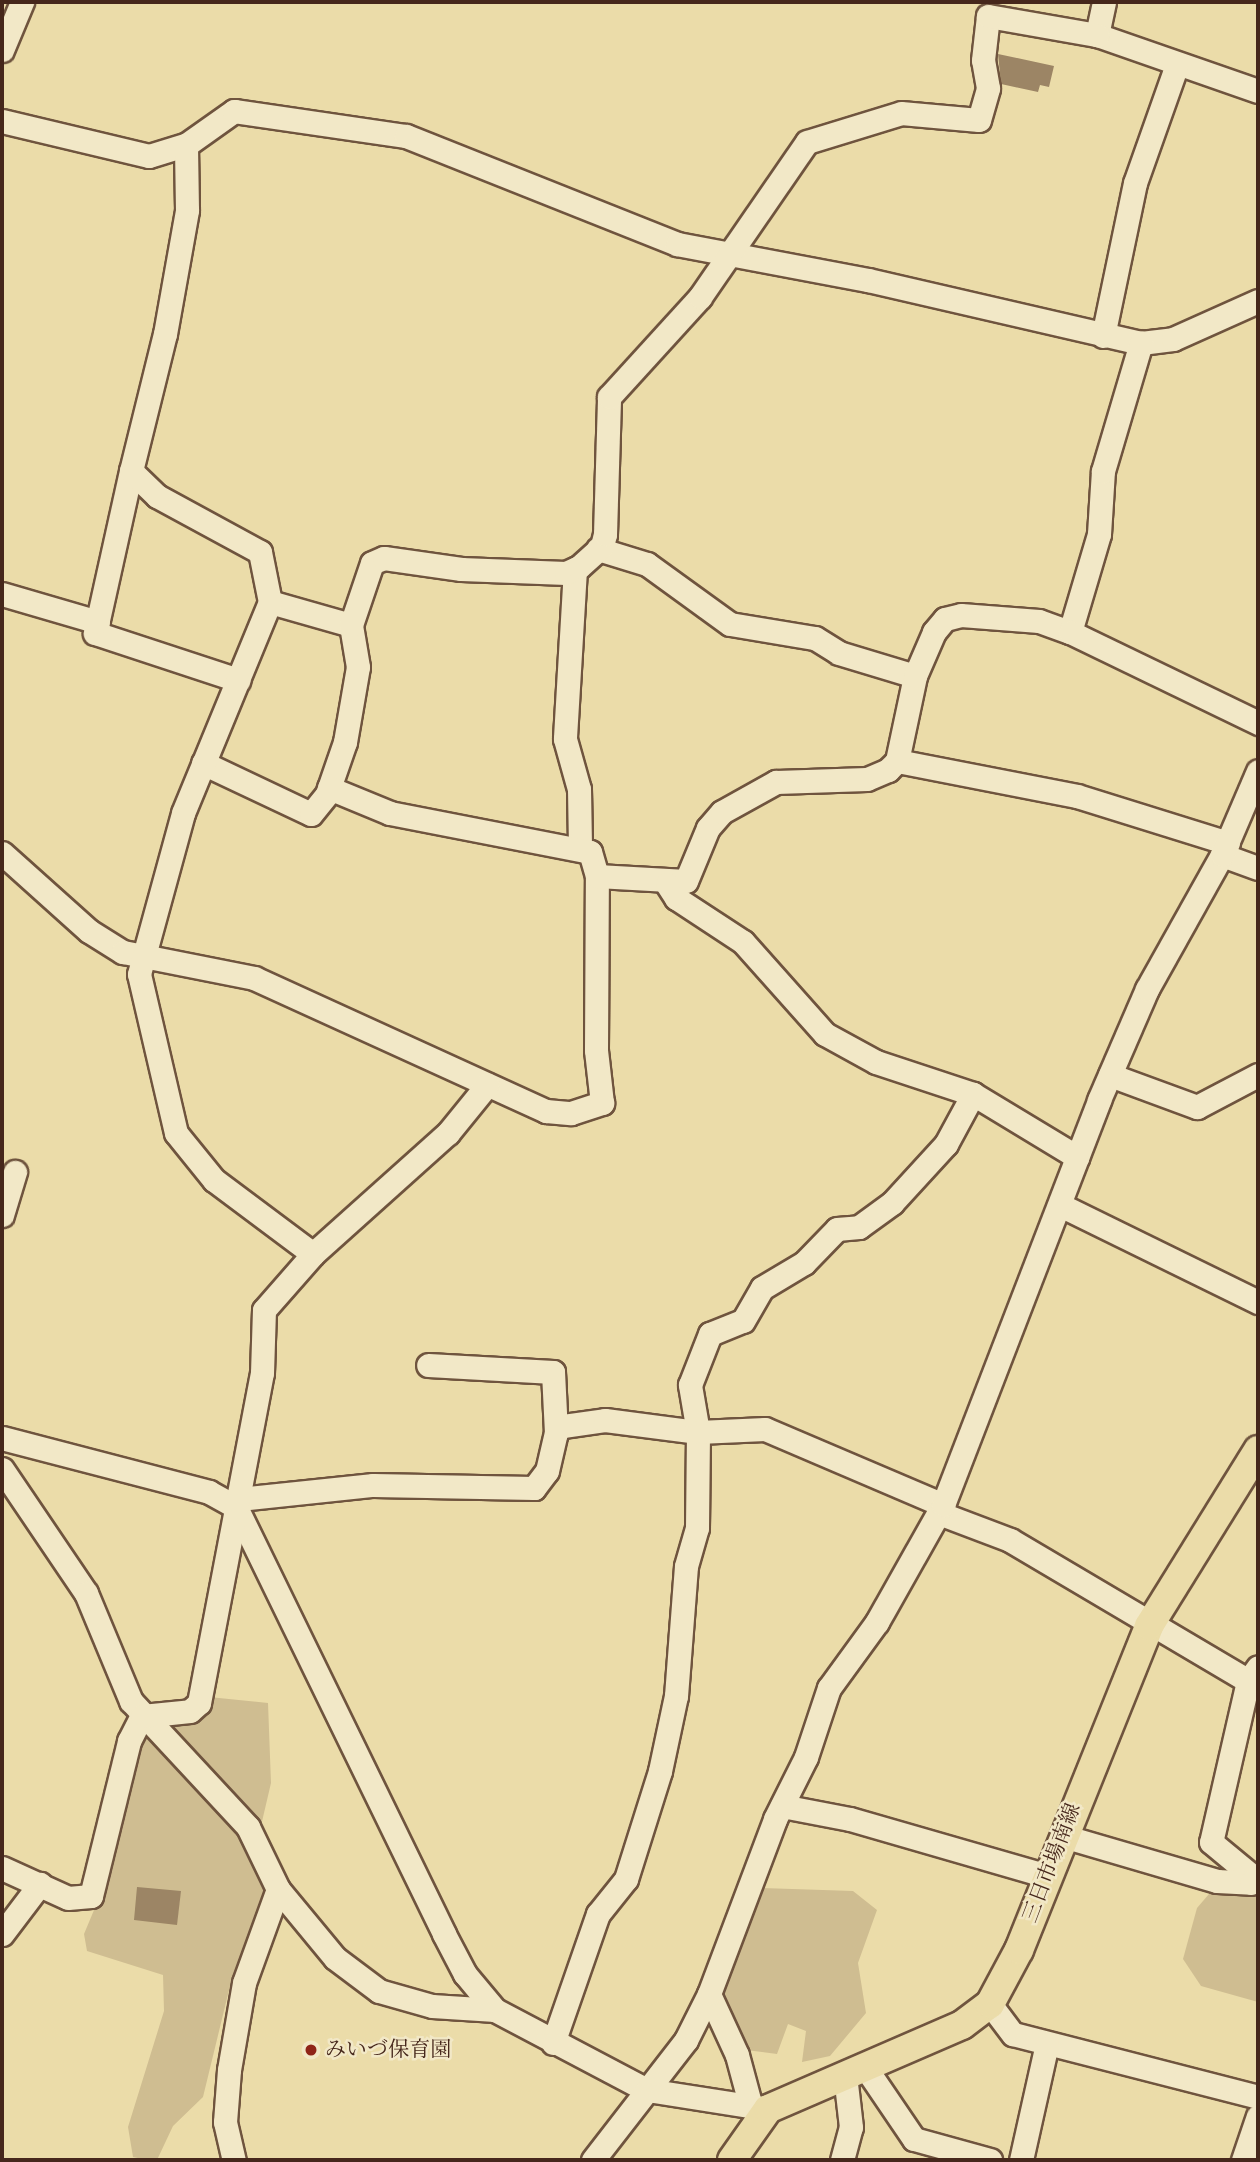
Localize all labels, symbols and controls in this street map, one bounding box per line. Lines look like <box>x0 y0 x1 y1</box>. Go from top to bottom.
street label: 三日市場南線 <box>1018 1800 1086 1926</box>
place label: みいづ保育園 <box>325 2037 451 2063</box>
marker: みいづ保育園 <box>303 2042 319 2058</box>

